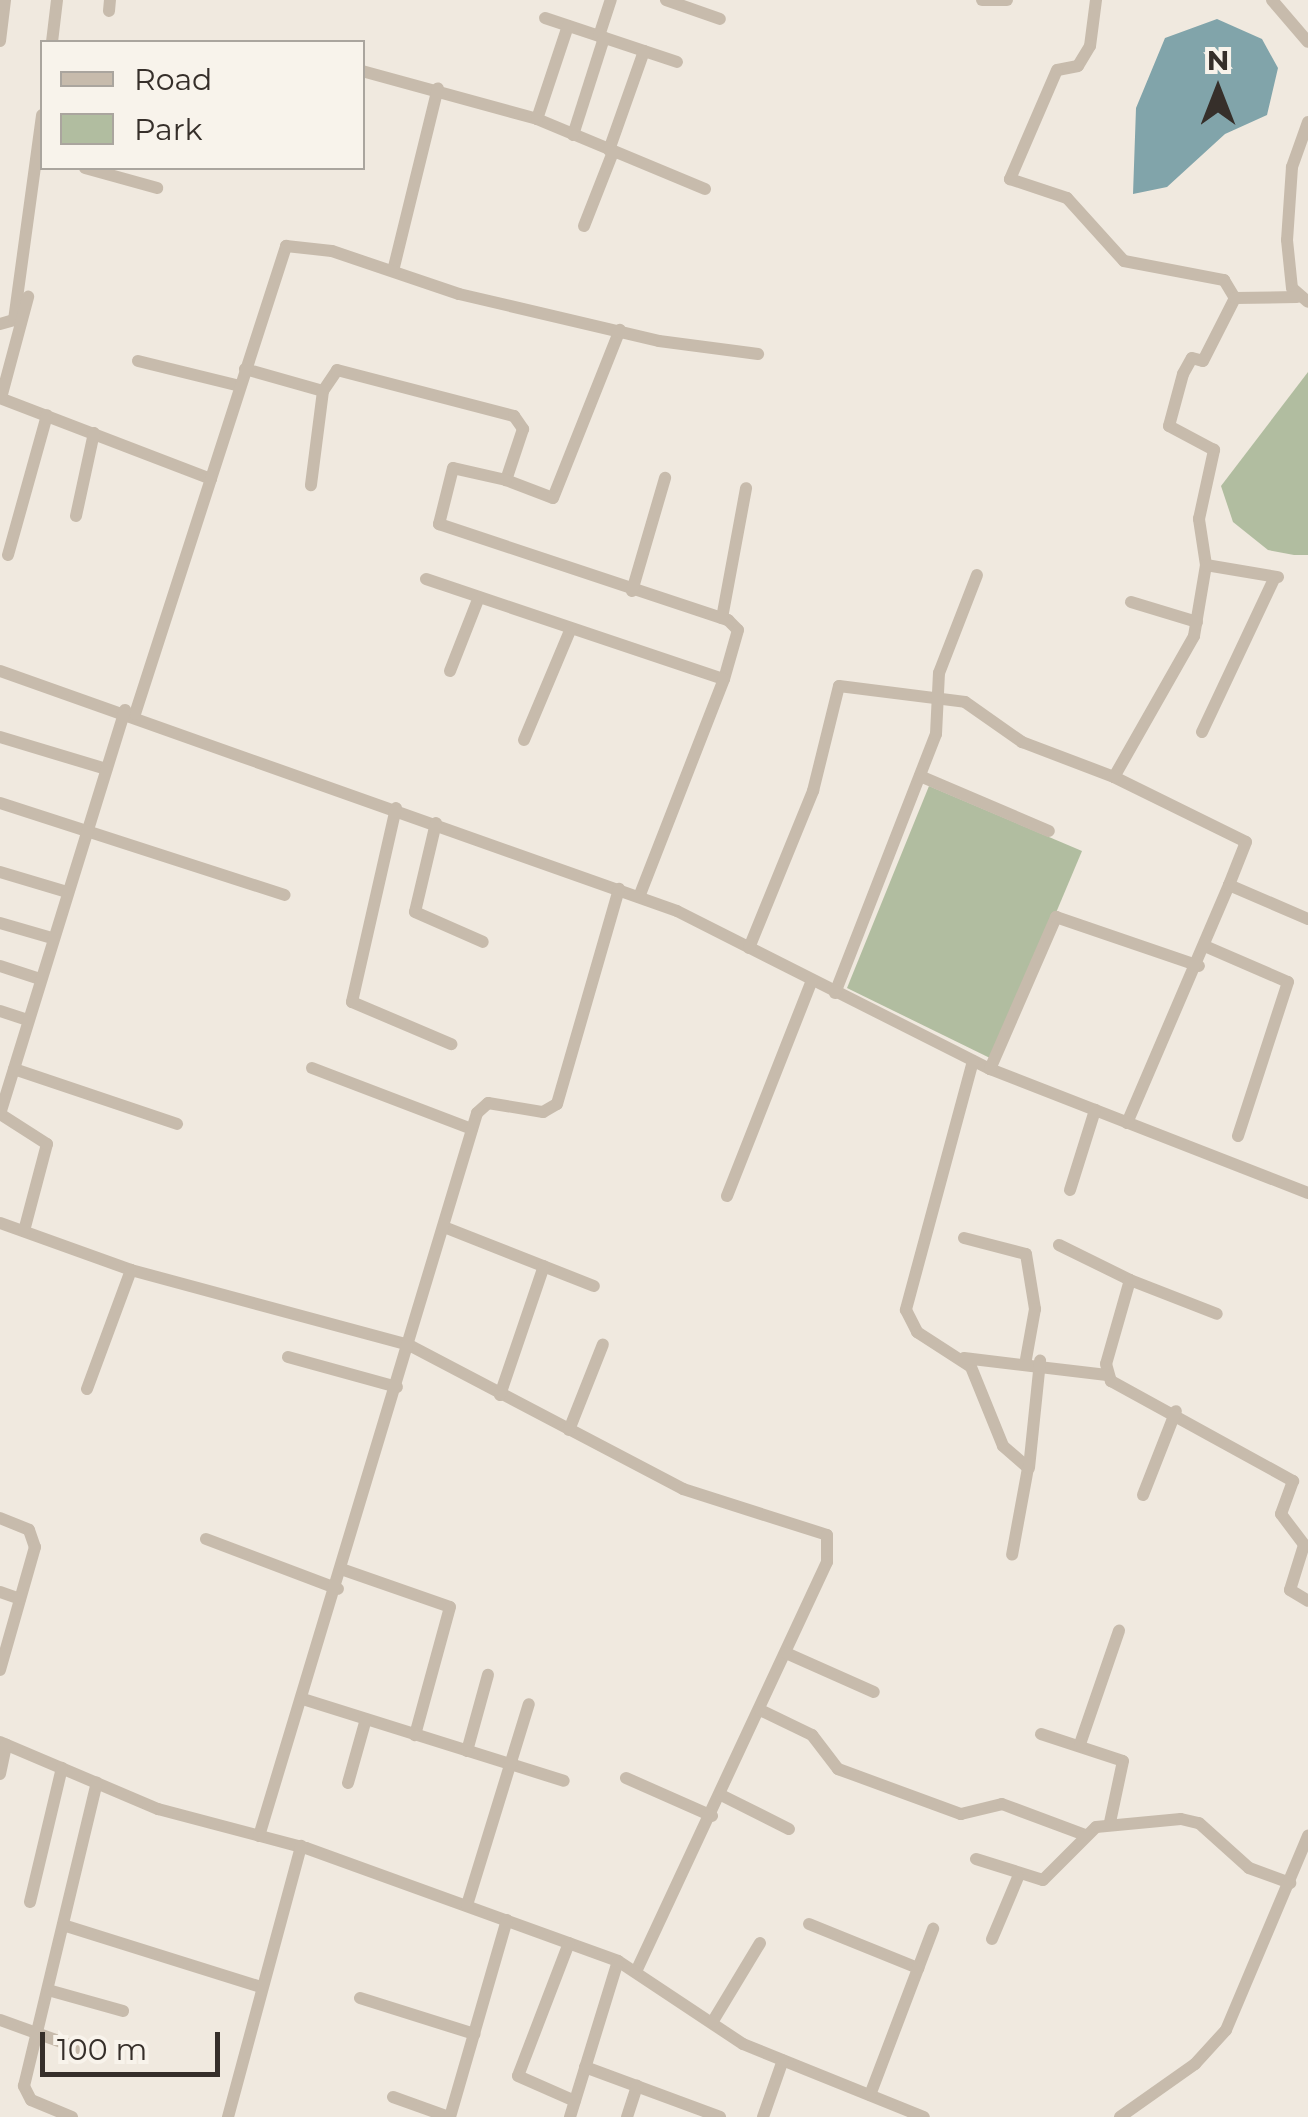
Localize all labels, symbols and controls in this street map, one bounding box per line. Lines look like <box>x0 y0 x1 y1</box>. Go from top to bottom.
legend <box>40 40 365 170</box>
north arrow <box>1168 40 1268 140</box>
text: N <box>1207 43 1229 77</box>
text: Road <box>134 61 212 98</box>
text: Park <box>134 111 203 148</box>
scale bar <box>45 2012 225 2074</box>
text: 100 m <box>57 2031 147 2068</box>

